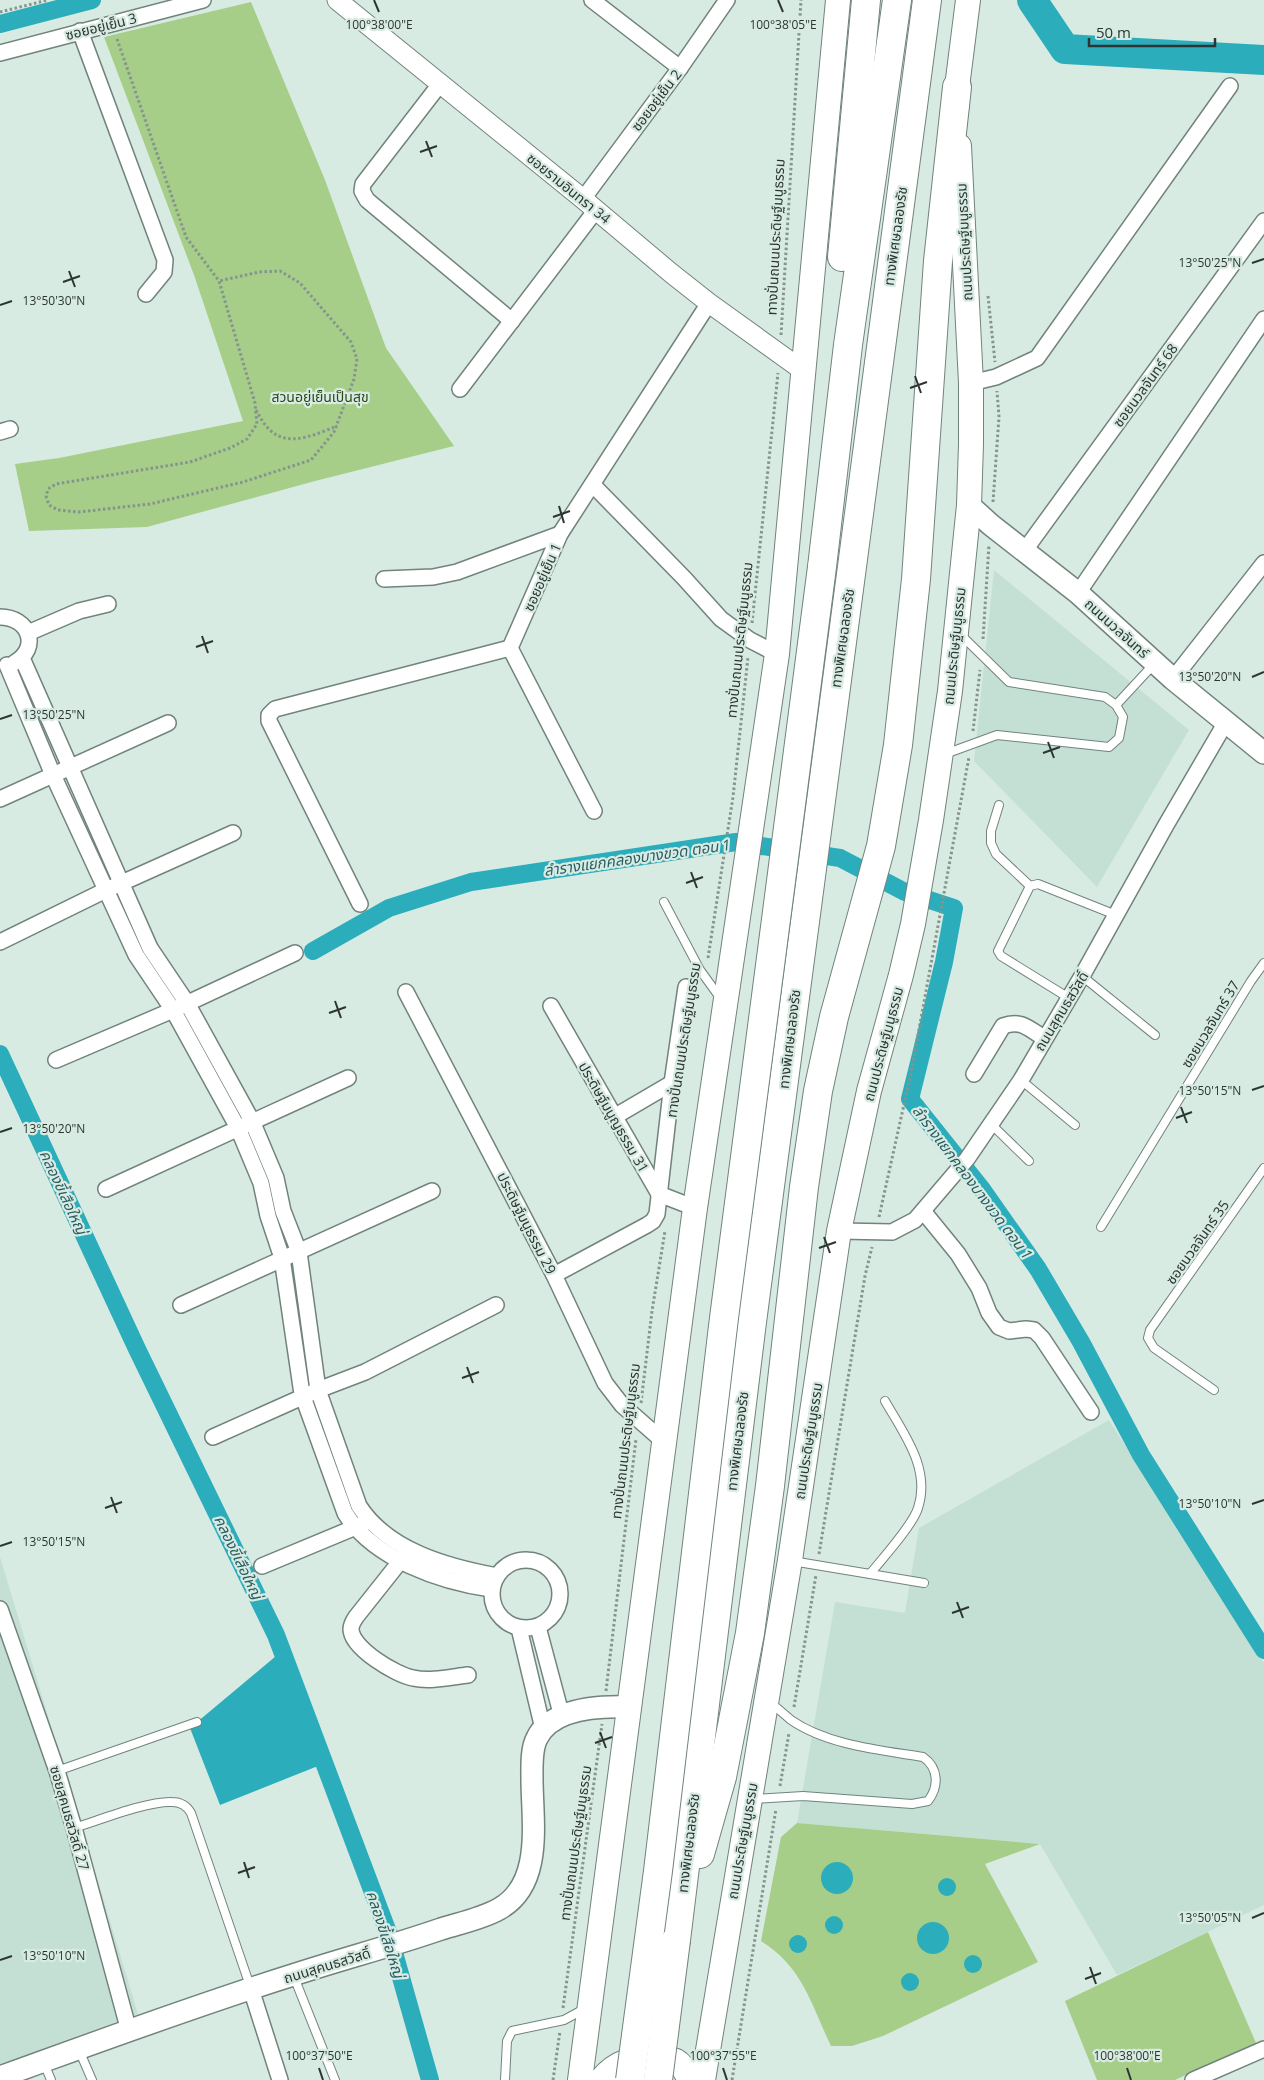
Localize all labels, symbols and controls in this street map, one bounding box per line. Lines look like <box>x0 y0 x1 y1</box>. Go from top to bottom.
street label: ซอยอยู่เย็น 3 <box>63 8 139 44</box>
scale bar <box>1089 15 1215 47</box>
text: 100°38'00"E <box>345 16 413 33</box>
text: 100°38'05"E <box>749 16 817 33</box>
text: 50 m <box>1096 22 1131 42</box>
street label: ซอยอยู่เย็น 2 <box>627 65 685 135</box>
street label: ซอยรามอินทรา 34 <box>523 148 615 228</box>
street label: ทางปั่นถนนประดิษฐ์มนูธรรม <box>761 158 789 316</box>
street label: ถนนประดิษฐ์มนูธรรม <box>951 183 977 301</box>
street label: ทางพิเศษฉลองรัช <box>879 185 911 287</box>
text: 13°50'25"N <box>1179 254 1241 271</box>
text: 13°50'30"N <box>23 292 85 309</box>
street label: ซอยนวลจันทร์ 68 <box>1108 340 1182 430</box>
park label: สวนอยู่เย็นเป็นสุข <box>271 387 369 406</box>
street label: ซอยอยู่เย็น 1 <box>519 540 565 614</box>
street label: ทางปั่นถนนประดิษฐ์มนูธรรม <box>721 561 757 719</box>
street label: ถนนประดิษฐ์มนูธรรม <box>938 586 970 706</box>
street label: ทางพิเศษฉลองรัช <box>826 587 858 689</box>
street label: ถนนนวลจันทร์ <box>1081 594 1154 662</box>
text: 13°50'20"N <box>1179 668 1241 685</box>
text: 13°50'25"N <box>23 706 85 723</box>
water label: ลำรางแยกคลองบางขวด ตอน 1 <box>543 834 731 880</box>
street label: ทางปั่นถนนประดิษฐ์มนูธรรม <box>661 961 705 1119</box>
street label: ถนนสุคนธสวัสดิ์ <box>1030 968 1092 1054</box>
street label: ซอยนวลจันทร์ 37 <box>1176 977 1244 1071</box>
street label: ถนนประดิษฐ์มนูธรรม <box>859 985 907 1103</box>
street label: ทางพิเศษฉลองรัช <box>773 988 805 1090</box>
street label: ประดิษฐ์มนูญธรรม 31 <box>575 1058 653 1176</box>
text: 13°50'15"N <box>1179 1082 1241 1099</box>
water label: ลำรางแยกคลองบางขวด ตอน 1 <box>908 1101 1038 1263</box>
text: 13°50'20"N <box>23 1120 85 1137</box>
water label: คลองขี้เสือใหญ่ <box>36 1147 93 1239</box>
street label: ประดิษฐ์มนูธรรม 29 <box>493 1169 561 1277</box>
street label: ซอยนวลจันทร์ 35 <box>1161 1196 1233 1288</box>
street label: ทางปั่นถนนประดิษฐ์มนูธรรม <box>606 1362 644 1520</box>
street label: ถนนประดิษฐ์มนูธรรม <box>789 1381 827 1501</box>
street label: ทางพิเศษฉลองรัช <box>721 1390 753 1492</box>
text: 13°50'10"N <box>1179 1495 1241 1512</box>
water label: คลองขี้เสือใหญ่ <box>210 1512 269 1604</box>
text: 13°50'15"N <box>23 1533 85 1550</box>
street label: ซอยสุคนธสวัสดิ์ 27 <box>46 1763 94 1873</box>
street label: ทางปั่นถนนประดิษฐ์มนูธรรม <box>555 1764 595 1922</box>
street label: ถนนประดิษฐ์มนูธรรม <box>722 1781 762 1901</box>
street label: ทางพิเศษฉลองรัช <box>672 1792 704 1894</box>
water label: คลองขี้เสือใหญ่ <box>362 1888 410 1982</box>
text: 13°50'05"N <box>1179 1909 1241 1926</box>
street label: ถนนสุคนธสวัสดิ์ <box>281 1943 373 1987</box>
text: 13°50'10"N <box>23 1947 85 1964</box>
text: 100°37'50"E <box>285 2047 353 2064</box>
text: 100°37'55"E <box>689 2047 757 2064</box>
text: 100°38'00"E <box>1093 2047 1161 2064</box>

